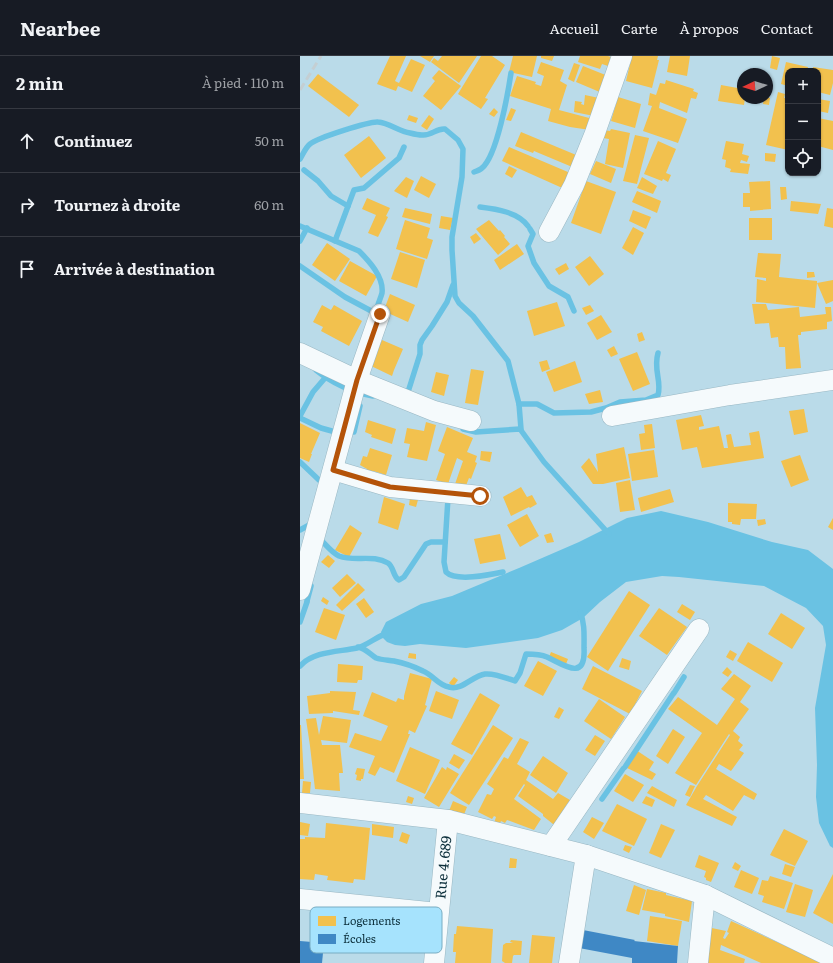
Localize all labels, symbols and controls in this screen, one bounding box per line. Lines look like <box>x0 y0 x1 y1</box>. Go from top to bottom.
text: Nearbee <box>20 14 101 42</box>
text: Accueil <box>549 18 599 38</box>
text: Carte <box>621 18 658 38</box>
text: À propos <box>680 18 739 38</box>
text: Contact <box>761 18 813 38</box>
north arrow <box>737 68 773 104</box>
map controls <box>785 68 821 176</box>
button: + <box>785 68 821 104</box>
text: 2 min <box>16 70 64 95</box>
text: À pied · 110 m <box>202 73 284 92</box>
button: − <box>785 104 821 140</box>
text: Continuez <box>54 129 132 152</box>
icon: ahead <box>16 130 38 152</box>
text: 50 m <box>255 131 284 150</box>
button: locate <box>785 140 821 176</box>
text: Tournez à droite <box>54 193 180 216</box>
icon: right <box>16 194 38 216</box>
text: 60 m <box>254 195 284 214</box>
text: Arrivée à destination <box>54 257 215 280</box>
icon: arrive <box>16 258 38 280</box>
route end <box>371 305 389 323</box>
route start <box>471 487 489 505</box>
street label: Rue 4.689 <box>429 835 455 900</box>
legend <box>310 907 442 953</box>
text: Logements <box>343 912 400 928</box>
text: Écoles <box>343 930 376 946</box>

